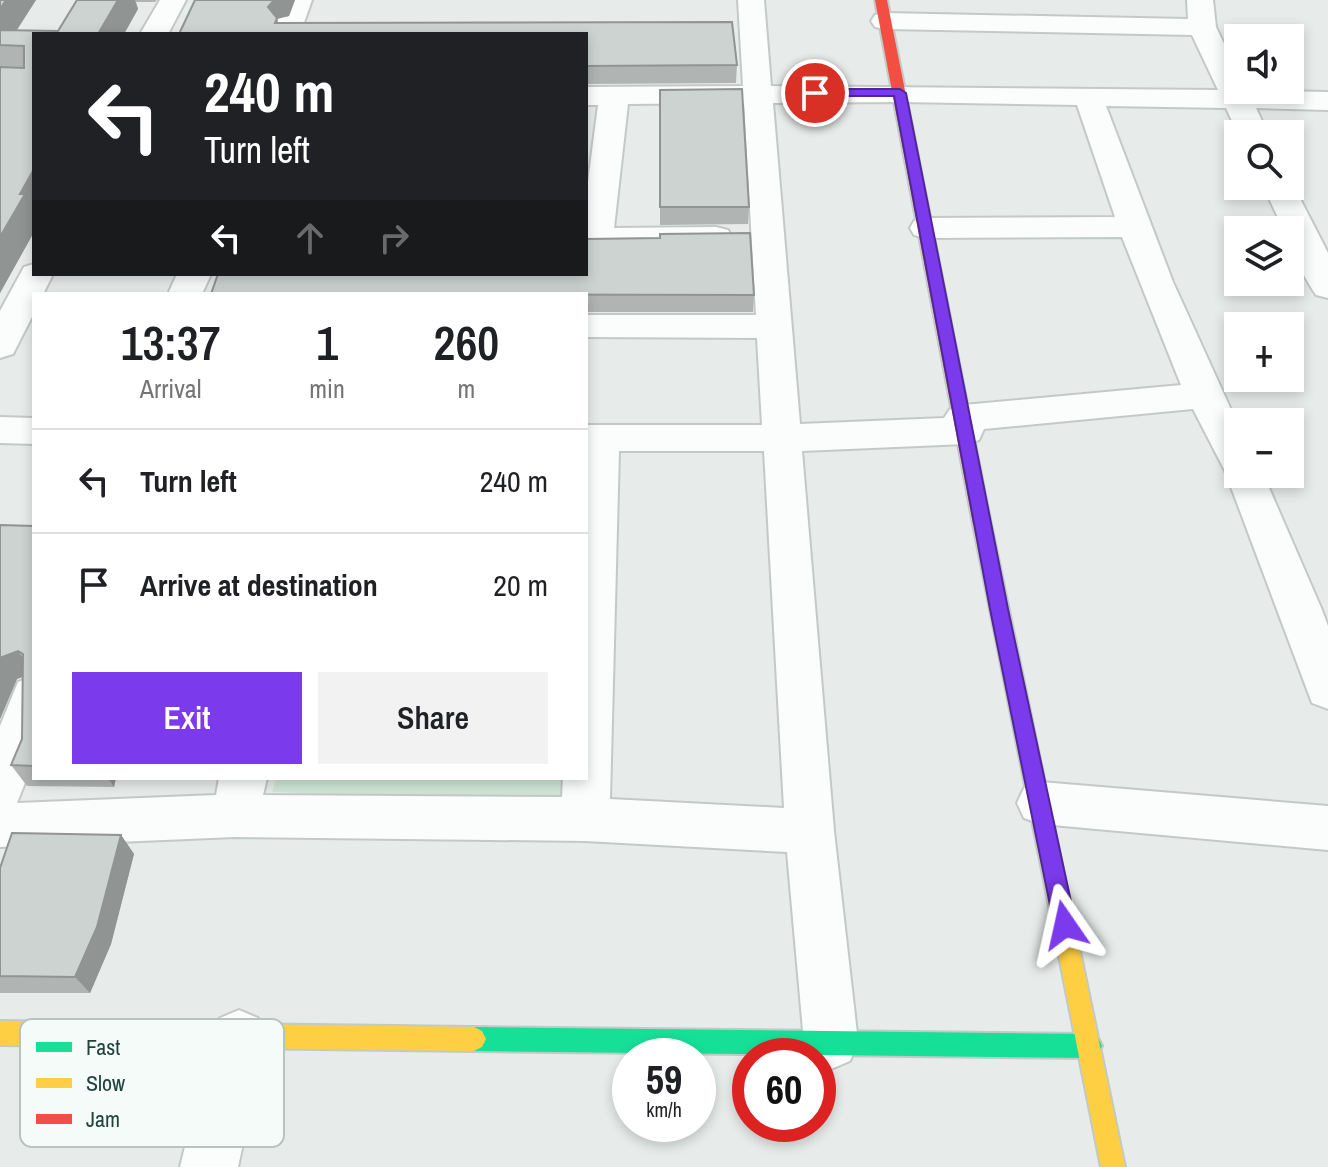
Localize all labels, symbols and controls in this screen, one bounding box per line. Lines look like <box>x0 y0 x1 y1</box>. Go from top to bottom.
map controls <box>1224 24 1304 488</box>
button: sound <box>1224 24 1304 104</box>
text: 240 m <box>204 54 334 129</box>
pin <box>781 59 849 127</box>
icon: left <box>72 64 176 168</box>
icon: arrive <box>793 71 837 115</box>
button: search <box>1224 120 1304 200</box>
text: Turn left <box>204 126 310 174</box>
icon: left <box>204 216 248 260</box>
icon: ahead <box>288 216 332 260</box>
icon: right <box>372 216 416 260</box>
button: layers <box>1224 216 1304 296</box>
text: 13:37 <box>121 310 221 375</box>
text: 1 <box>316 310 338 375</box>
text: 260 <box>434 310 499 375</box>
button: + <box>1224 312 1304 392</box>
text: Arrival <box>140 371 201 406</box>
text: min <box>309 371 345 406</box>
text: m <box>458 371 475 406</box>
button: − <box>1224 408 1304 488</box>
icon: left <box>72 459 116 503</box>
text: Turn left <box>140 461 237 501</box>
text: 240 m <box>480 461 548 501</box>
icon: arrive <box>72 563 116 607</box>
text: Arrive at destination <box>140 565 378 605</box>
text: 20 m <box>493 565 548 605</box>
button: Exit <box>72 672 302 764</box>
button: Share <box>318 672 548 764</box>
position arrow <box>1023 883 1107 967</box>
legend <box>20 1019 284 1147</box>
text: Fast <box>86 1032 120 1062</box>
speed limit sign: 60 <box>732 1038 836 1142</box>
text: 59 <box>646 1053 682 1106</box>
text: Slow <box>86 1068 125 1098</box>
text: km/h <box>646 1096 682 1123</box>
text: Jam <box>86 1104 120 1134</box>

